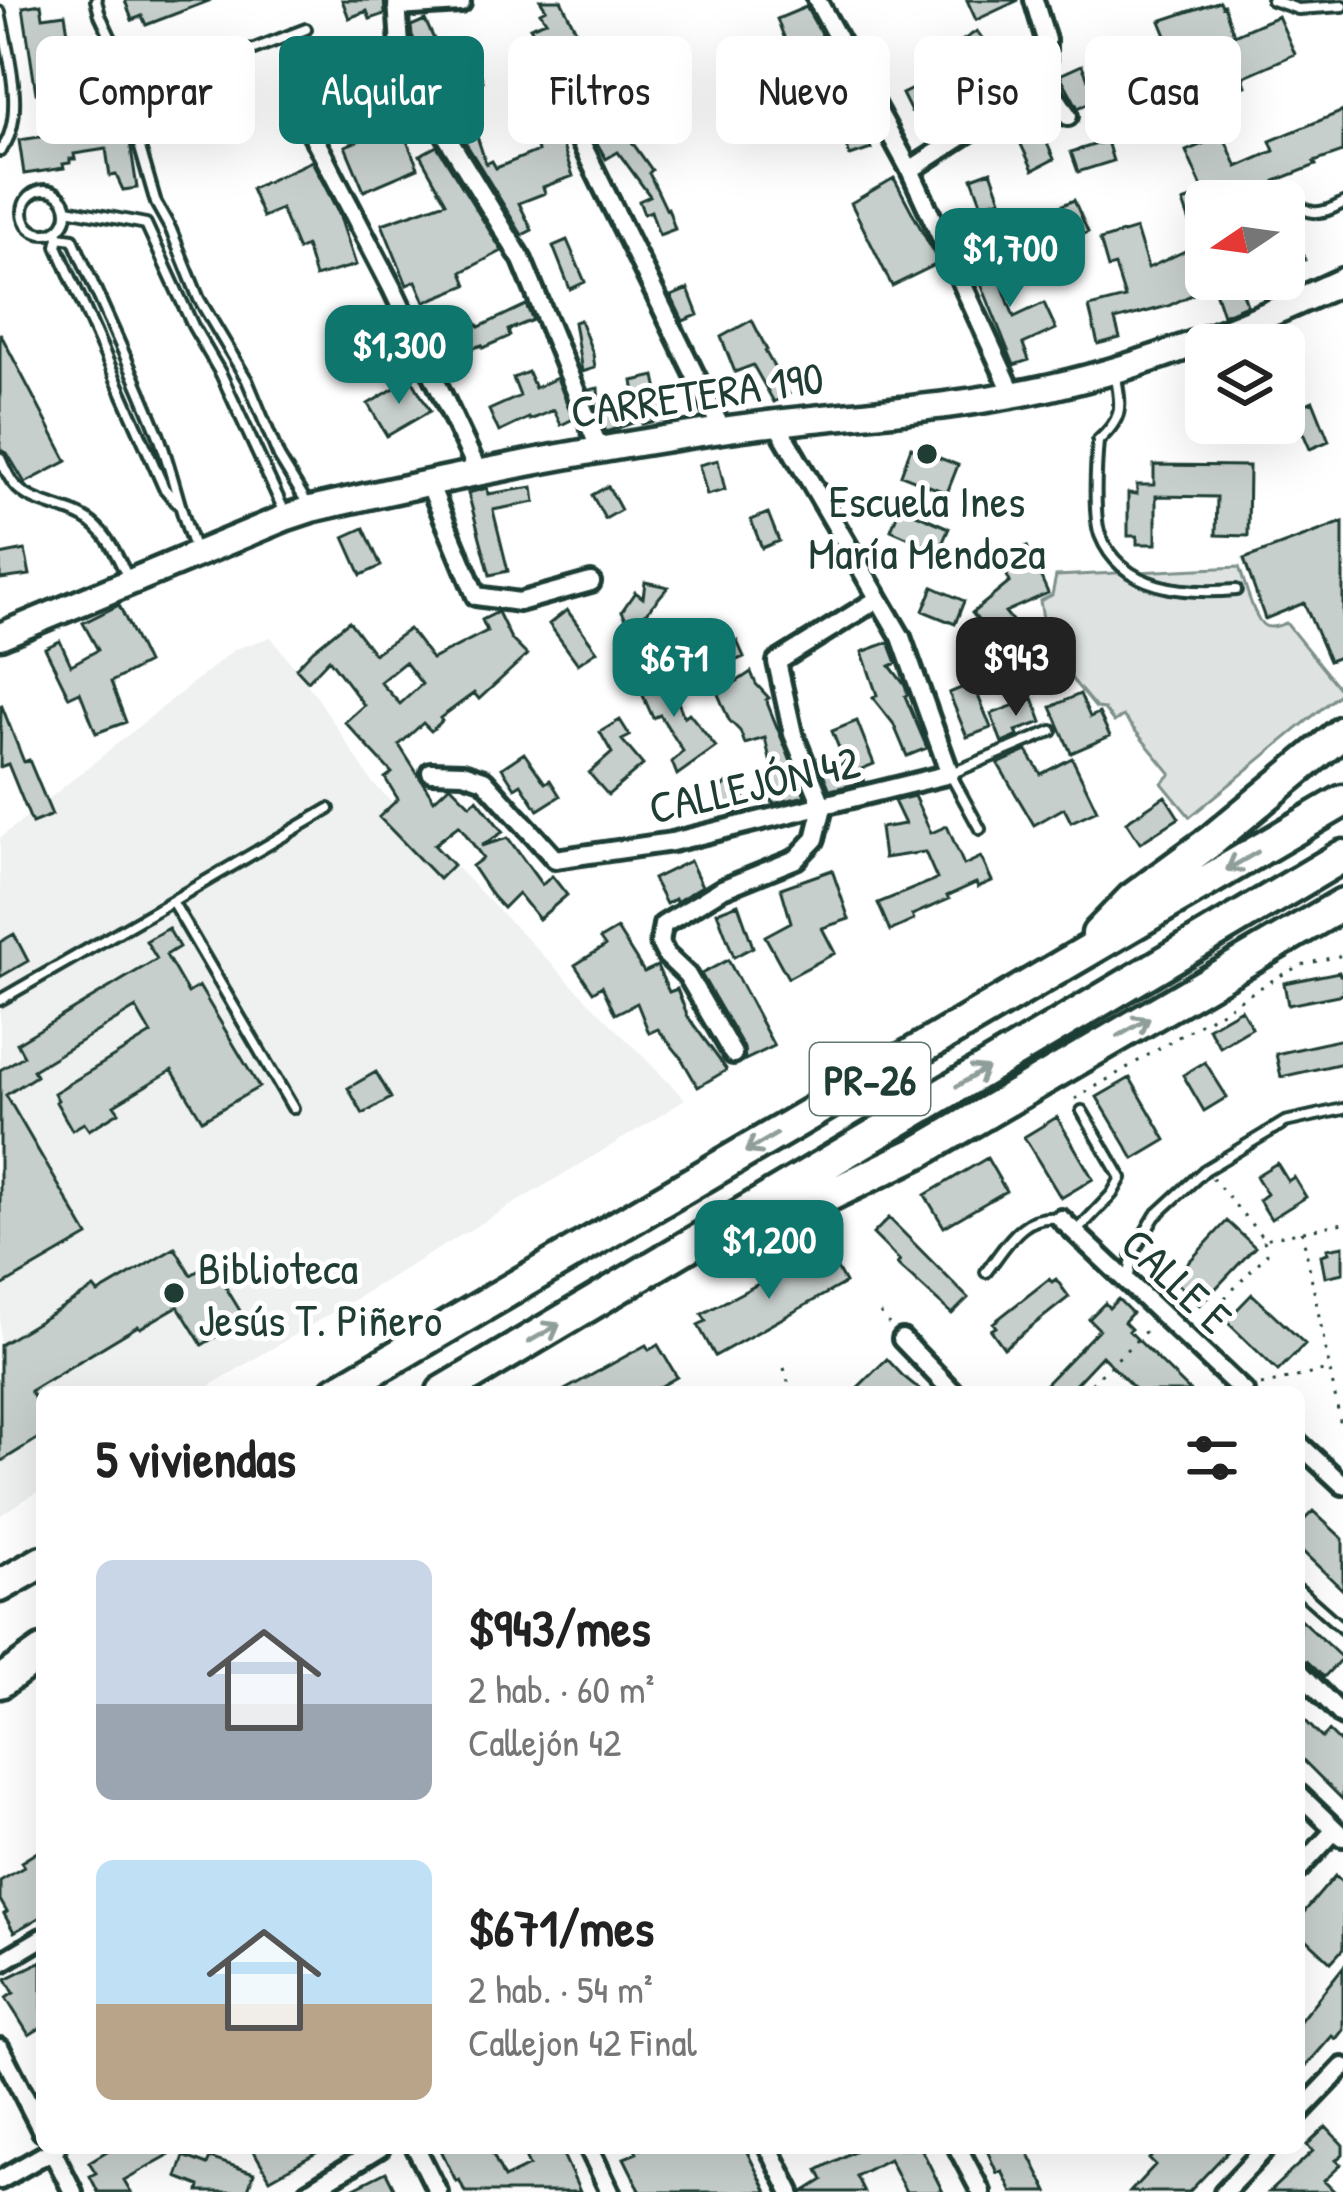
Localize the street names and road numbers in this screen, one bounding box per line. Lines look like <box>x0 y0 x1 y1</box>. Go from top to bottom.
street label: CARRETERA 190 <box>567 346 827 442</box>
street label: CALLEJÓN 42 <box>643 730 865 838</box>
road number: PR-26 <box>810 1043 930 1115</box>
street label: CALLE E <box>1109 1213 1246 1347</box>

